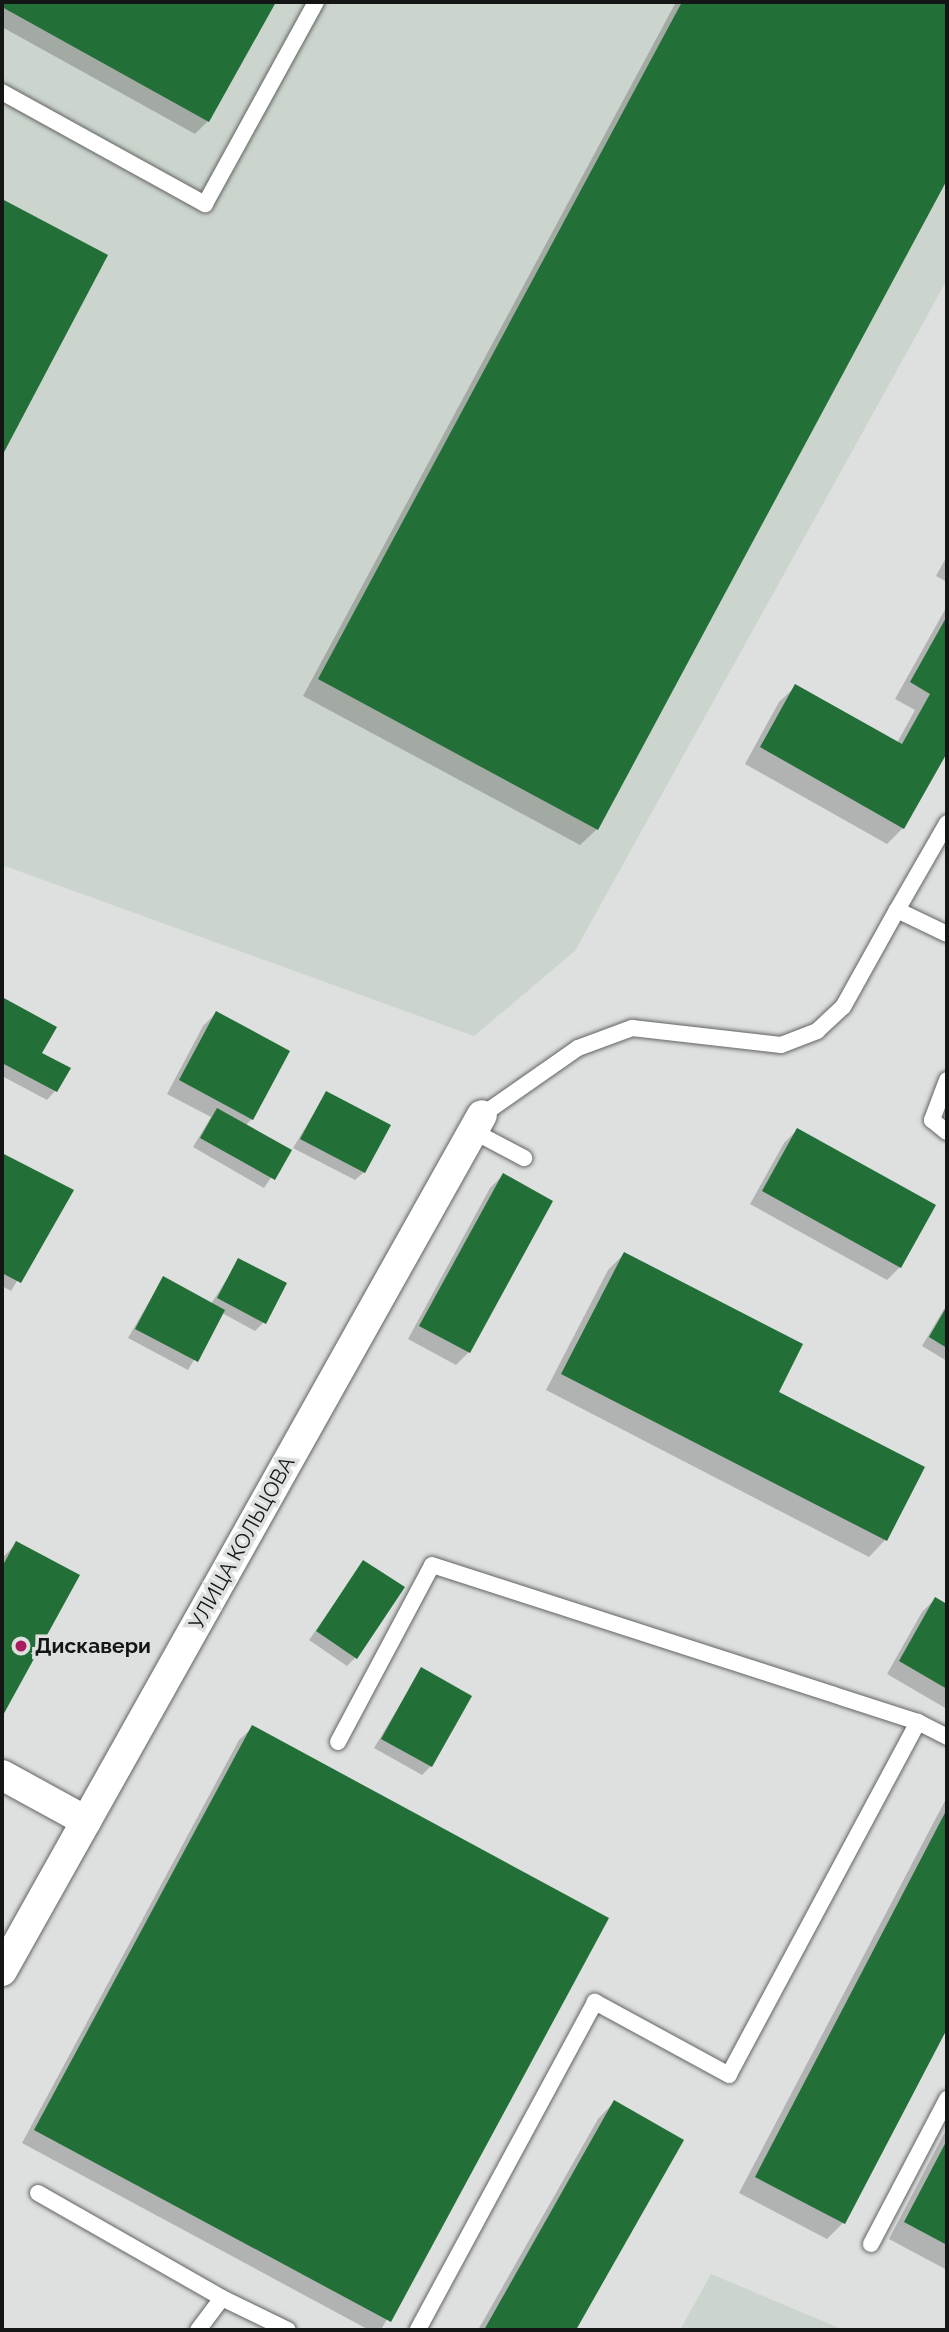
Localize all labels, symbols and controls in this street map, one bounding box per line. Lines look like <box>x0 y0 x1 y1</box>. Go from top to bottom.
street label: УЛИЦА КОЛЬЦОВА <box>184 1452 300 1634</box>
place label: Дискавери <box>35 1633 151 1659</box>
marker: Дискавери <box>13 1638 29 1654</box>

